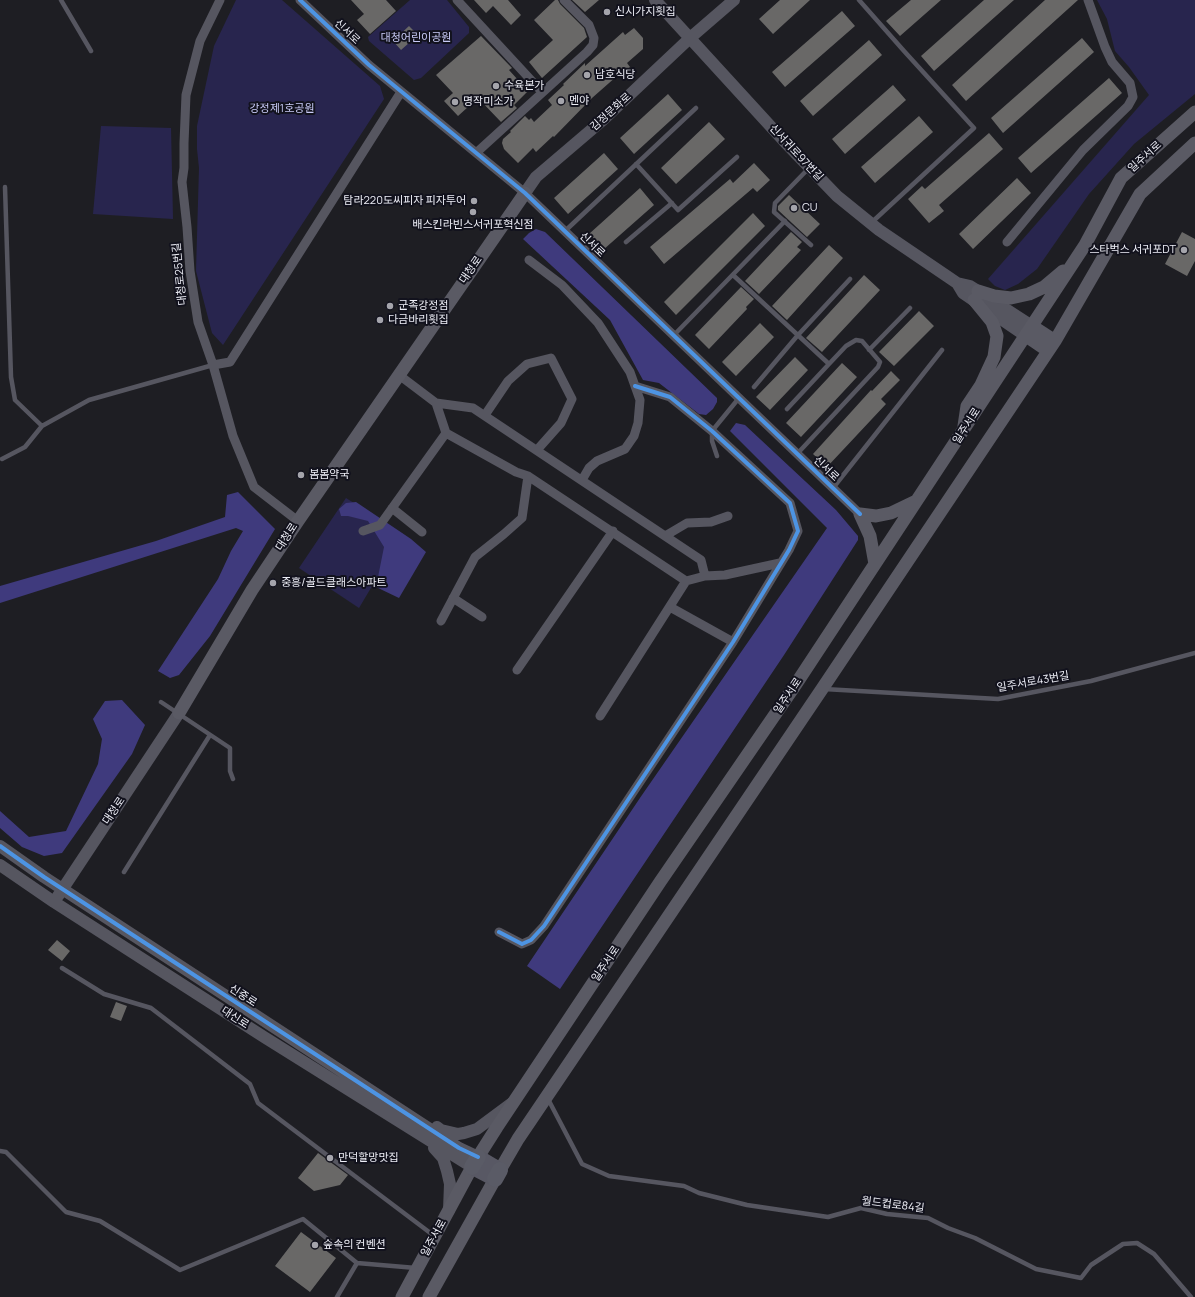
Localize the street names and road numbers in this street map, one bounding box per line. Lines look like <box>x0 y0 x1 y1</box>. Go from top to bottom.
street label: 신서로 <box>331 17 363 47</box>
street label: 김정문화로 <box>588 90 634 134</box>
street label: 신서귀로97번길 <box>766 122 826 184</box>
street label: 일주서로 <box>1126 139 1164 175</box>
street label: 신서로 <box>576 230 608 260</box>
street label: 대청로25번길 <box>170 242 190 306</box>
street label: 대청로 <box>457 254 485 286</box>
street label: 일주서로 <box>950 405 984 447</box>
street label: 신서로 <box>810 454 842 484</box>
street label: 대청로 <box>273 521 301 553</box>
street label: 일주서로43번길 <box>996 669 1070 695</box>
street label: 일주서로 <box>771 676 805 716</box>
street label: 대청로 <box>100 795 128 827</box>
street label: 일주서로 <box>589 944 623 984</box>
street label: 신중로 <box>227 982 259 1010</box>
street label: 대신로 <box>219 1004 251 1032</box>
street label: 월드컵로84길 <box>861 1195 925 1215</box>
street label: 일주서로 <box>418 1217 450 1259</box>

